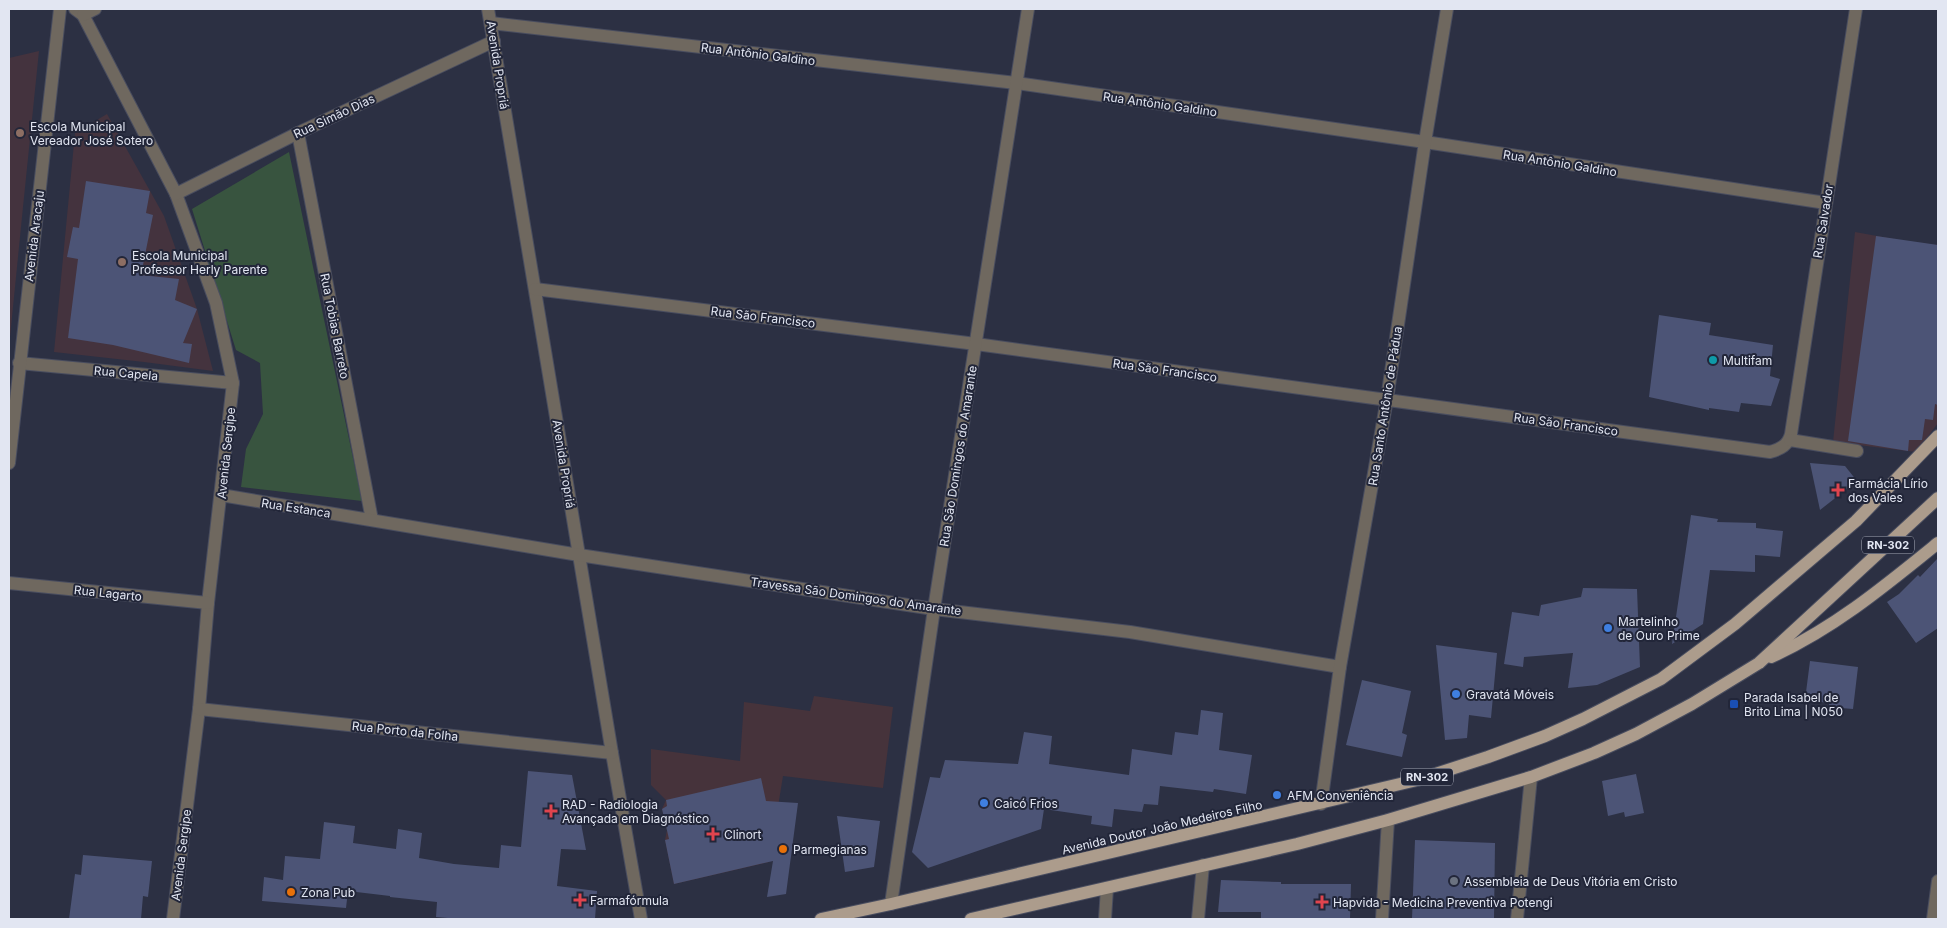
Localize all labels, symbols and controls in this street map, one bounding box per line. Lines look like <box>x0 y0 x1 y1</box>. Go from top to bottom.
street label: Avenida Propriá <box>484 20 512 110</box>
street label: Rua Antônio Galdino <box>700 40 816 68</box>
street label: Rua Antônio Galdino <box>1102 89 1218 119</box>
street label: Rua Simão Dias <box>291 91 377 141</box>
place label: Escola Municipal Vereador José Sotero <box>30 119 153 148</box>
marker: Escola Municipal Vereador José Sotero <box>14 127 26 139</box>
street label: Rua Antônio Galdino <box>1502 147 1618 179</box>
street label: Rua Salvador <box>1810 182 1836 259</box>
street label: Avenida Aracaju <box>21 190 47 282</box>
place label: Escola Municipal Professor Herly Parente <box>132 248 267 277</box>
marker: Escola Municipal Professor Herly Parente <box>116 256 128 268</box>
street label: Rua Tobias Barreto <box>317 272 353 380</box>
street label: Rua São Francisco <box>710 303 816 331</box>
street label: Rua Santo Antônio de Pádua <box>1365 325 1405 487</box>
place label: Multifam <box>1723 353 1772 368</box>
marker: Multifam <box>1707 354 1719 366</box>
street label: Rua São Francisco <box>1112 355 1218 385</box>
street label: Rua Capela <box>93 363 159 383</box>
street label: Rua São Domingos do Amarante <box>936 364 980 548</box>
street label: Avenida Sergipe <box>214 406 238 500</box>
street label: Rua São Francisco <box>1513 409 1619 439</box>
street label: Avenida Propriá <box>550 419 578 509</box>
place label: Farmácia Lírio dos Vales <box>1848 476 1928 505</box>
marker: Farmácia Lírio dos Vales <box>1832 484 1844 496</box>
street label: Rua Estanca <box>260 495 332 521</box>
road number: RN-302 <box>1862 536 1914 554</box>
street label: Travessa São Domingos do Amarante <box>750 574 962 618</box>
street label: Rua Lagarto <box>73 582 143 604</box>
place label: Martelinho de Ouro Prime <box>1618 614 1700 643</box>
marker: Martelinho de Ouro Prime <box>1602 622 1614 634</box>
place label: Gravatá Móveis <box>1466 687 1554 702</box>
marker: Gravatá Móveis <box>1450 688 1462 700</box>
place label: Parada Isabel de Brito Lima | N050 <box>1744 690 1843 719</box>
marker: Parada Isabel de Brito Lima | N050 <box>1728 698 1740 710</box>
street label: Rua Porto da Folha <box>351 718 459 744</box>
road number: RN-302 <box>1401 769 1453 786</box>
place label: AFM Conveniência <box>1287 788 1394 803</box>
marker: AFM Conveniência <box>1271 789 1283 801</box>
place label: Caicó Frios <box>994 796 1058 811</box>
place label: RAD - Radiologia Avançada em Diagnóstico <box>562 797 709 826</box>
marker: Caicó Frios <box>978 797 990 809</box>
street label: Avenida Doutor João Medeiros Filho <box>1060 797 1264 857</box>
marker: RAD - Radiologia Avançada em Diagnóstico <box>544 804 558 818</box>
street label: Avenida Sergipe <box>168 808 194 902</box>
marker: Clinort <box>706 827 720 841</box>
place label: Clinort <box>724 827 762 842</box>
place label: Parmegianas <box>793 842 867 857</box>
marker: Parmegianas <box>777 843 789 855</box>
place label: Assembleia de Deus Vitória em Cristo <box>1464 874 1677 889</box>
marker: Assembleia de Deus Vitória em Cristo <box>1448 875 1460 887</box>
place label: Zona Pub <box>301 885 355 900</box>
marker: Zona Pub <box>285 886 297 898</box>
place label: Farmafórmula <box>590 893 669 908</box>
marker: Farmafórmula <box>574 894 586 906</box>
marker: Hapvida - Medicina Preventiva Potengi <box>1315 895 1329 909</box>
place label: Hapvida - Medicina Preventiva Potengi <box>1333 895 1553 910</box>

